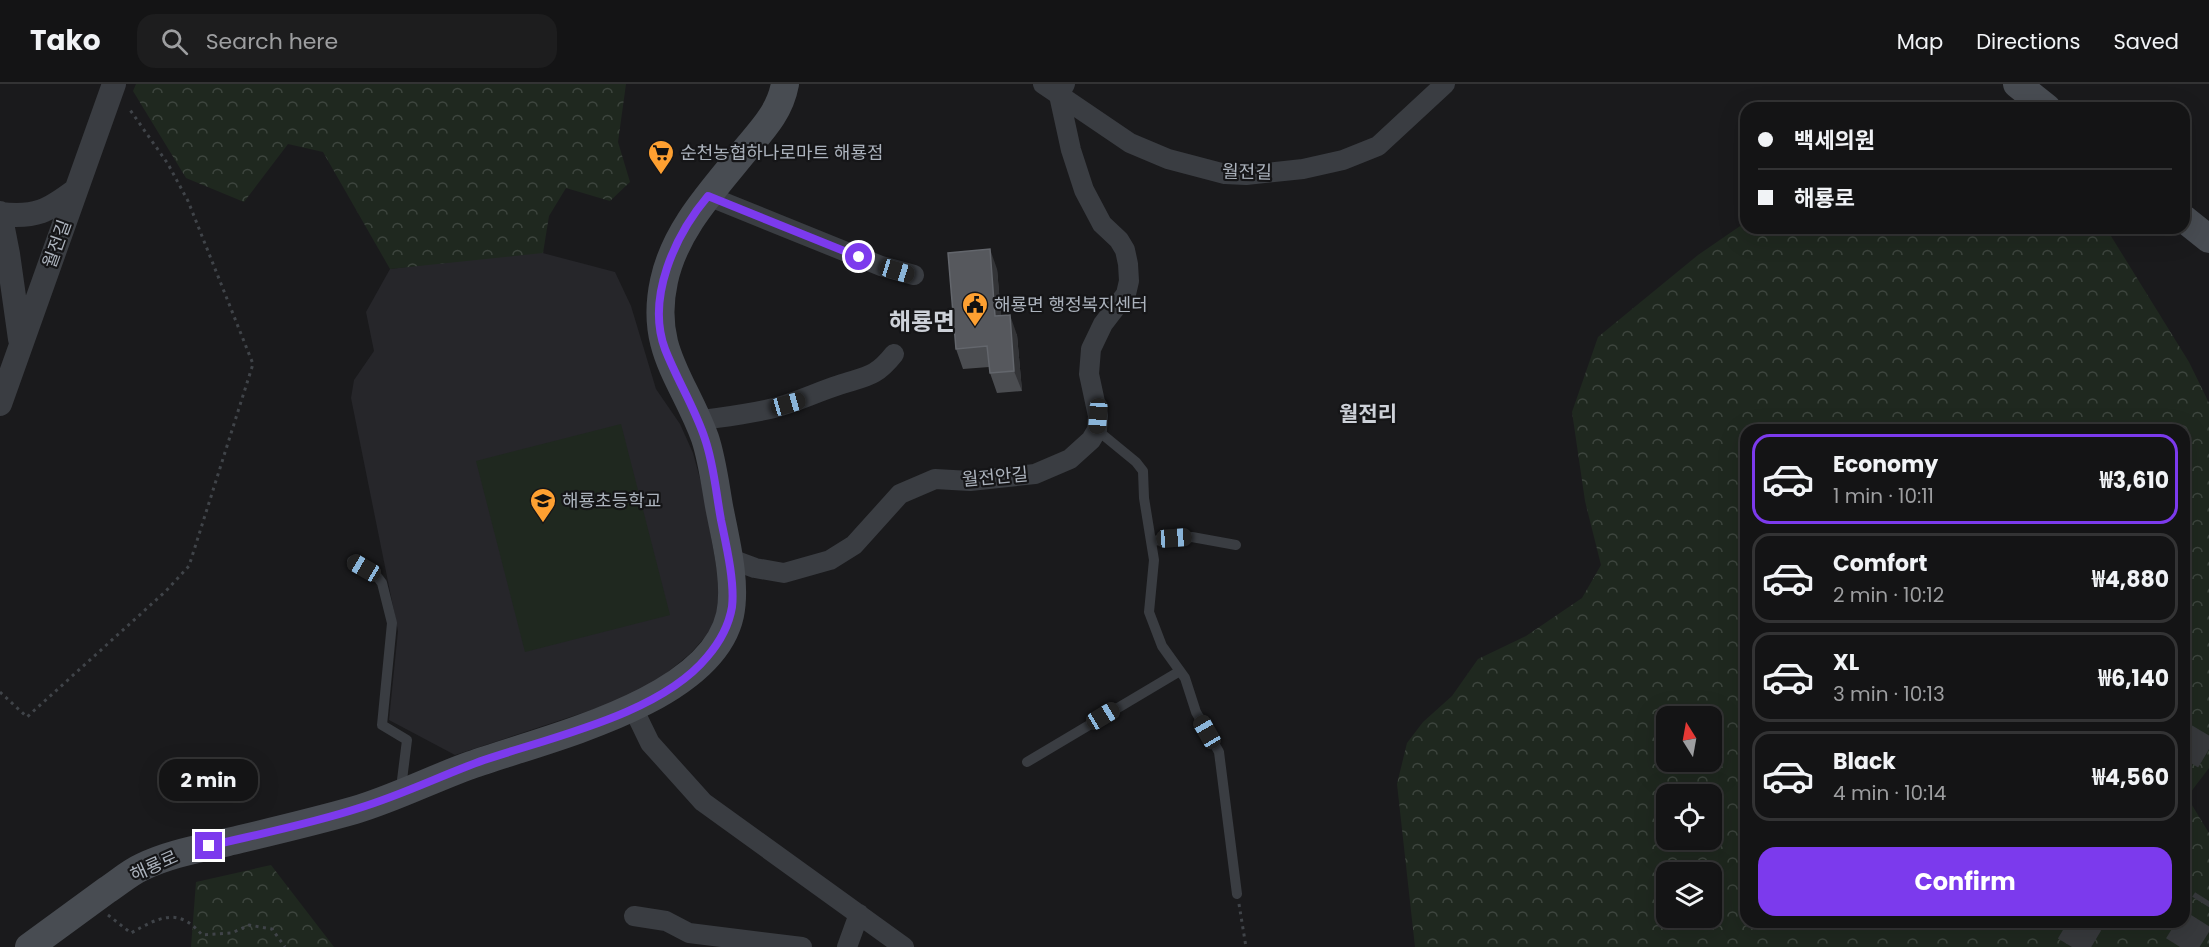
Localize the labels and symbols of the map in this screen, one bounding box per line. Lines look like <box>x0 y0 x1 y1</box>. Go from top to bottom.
supermarket icon: 순천농협하나로마트 해룡점 <box>646 138 676 176</box>
place label: 순천농협하나로마트 해룡점 <box>680 140 884 165</box>
street label: 월전길 <box>1222 159 1272 184</box>
street label: 월전길 <box>36 216 77 271</box>
route start <box>845 243 872 270</box>
car <box>877 257 917 285</box>
public building icon: 해룡면 행정복지센터 <box>960 290 990 328</box>
place label: 해룡면 행정복지센터 <box>994 292 1148 317</box>
district label: 해룡면 <box>889 305 955 338</box>
car <box>768 390 808 418</box>
car <box>1088 397 1108 435</box>
district label: 월전리 <box>1339 399 1397 428</box>
street label: 월전안길 <box>961 461 1029 492</box>
school or university icon: 해룡초등학교 <box>528 486 558 524</box>
place label: 해룡초등학교 <box>562 488 661 513</box>
car <box>1155 528 1193 548</box>
car <box>344 551 384 585</box>
car <box>1083 699 1123 733</box>
north arrow <box>1656 706 1722 772</box>
car <box>1190 712 1224 752</box>
callout: 2 min <box>160 759 258 801</box>
route end <box>195 832 222 859</box>
street label: 해룡로 <box>126 844 182 887</box>

